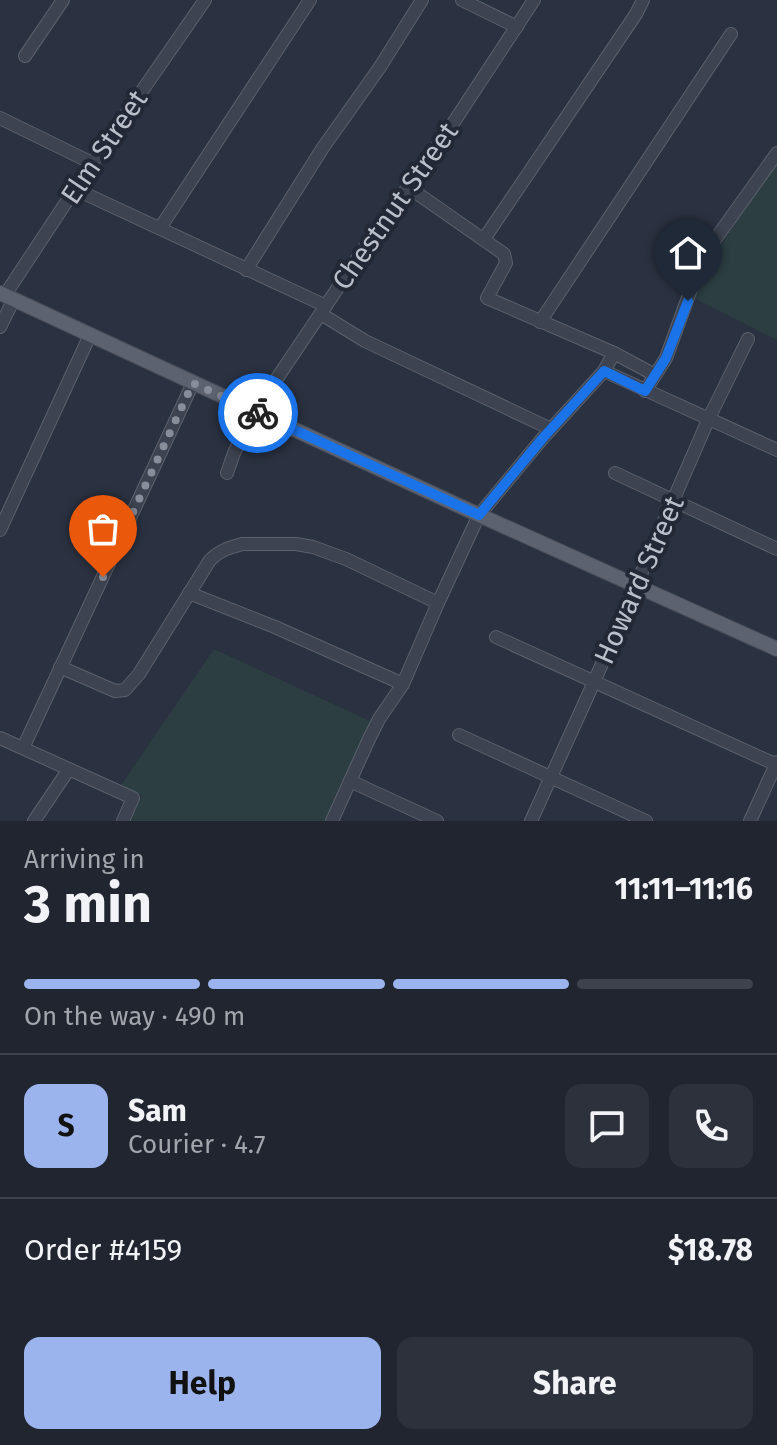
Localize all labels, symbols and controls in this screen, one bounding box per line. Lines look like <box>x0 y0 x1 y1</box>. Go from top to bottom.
street label: Elm Street <box>54 83 155 210</box>
street label: Chestnut Street <box>325 115 465 296</box>
pin <box>654 219 722 301</box>
icon: home <box>666 231 710 275</box>
courier <box>218 373 298 453</box>
icon: bike <box>236 391 280 435</box>
street label: Howard Street <box>587 490 691 669</box>
pin <box>69 495 137 577</box>
icon: bag <box>81 507 125 551</box>
text: Arriving in <box>24 844 145 875</box>
text: 11:11–11:16 <box>614 871 753 907</box>
text: 3 min <box>24 873 152 936</box>
text: On the way · 490 m <box>24 1001 245 1032</box>
button: chat <box>565 1084 649 1168</box>
button: phone <box>669 1084 753 1168</box>
text: Sam <box>128 1093 187 1129</box>
text: S <box>57 1108 75 1144</box>
text: Courier · 4.7 <box>128 1129 266 1160</box>
text: Order #4159 <box>24 1232 182 1268</box>
text: $18.78 <box>668 1232 753 1268</box>
button: Help <box>24 1337 381 1429</box>
button: Share <box>397 1337 753 1429</box>

